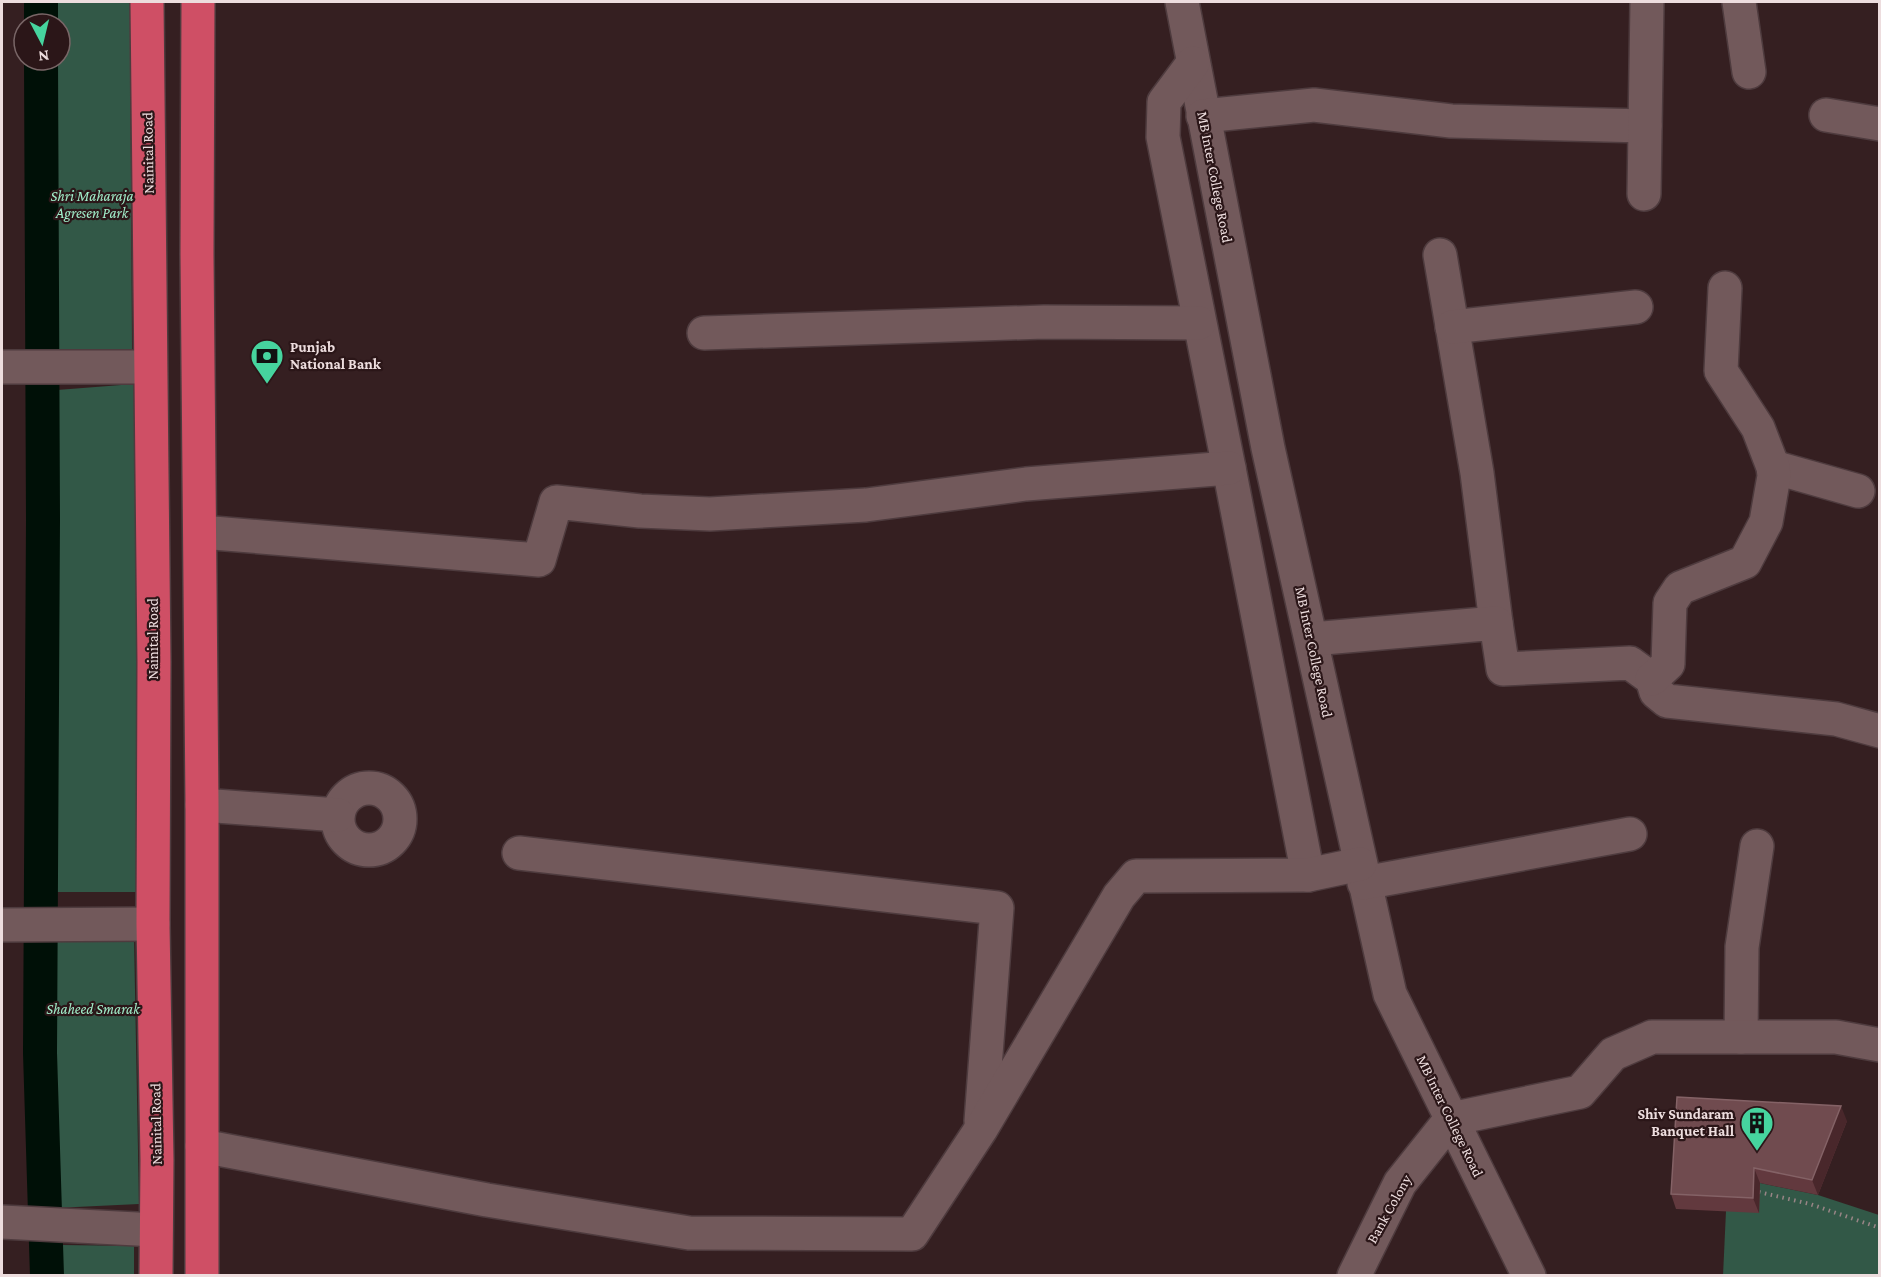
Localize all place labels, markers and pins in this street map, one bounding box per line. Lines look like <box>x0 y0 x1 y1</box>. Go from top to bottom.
bank icon: Punjab National Bank <box>249 338 285 385</box>
place label: Punjab National Bank <box>290 339 382 372</box>
building icon: Shiv Sundaram Banquet Hall <box>1739 1105 1775 1152</box>
place label: Shiv Sundaram Banquet Hall <box>1637 1106 1735 1139</box>

